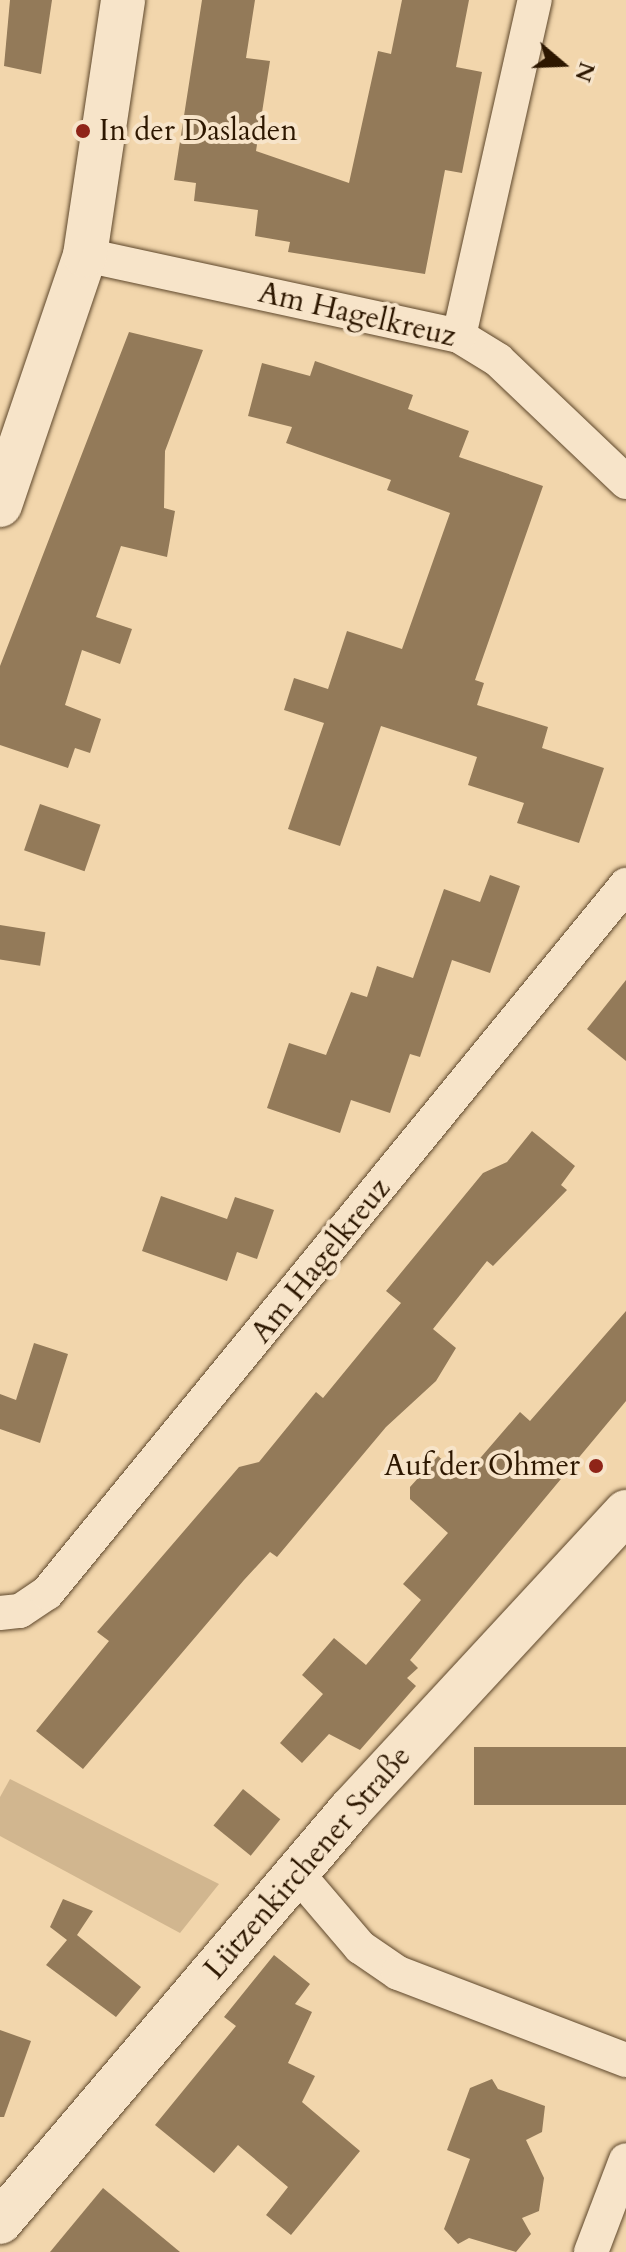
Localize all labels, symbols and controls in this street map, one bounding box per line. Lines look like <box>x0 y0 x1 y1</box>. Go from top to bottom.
north arrow <box>522 24 602 104</box>
text: N <box>567 58 602 86</box>
place label: In der Dasladen <box>99 113 298 149</box>
marker: In der Dasladen <box>74 122 92 140</box>
street label: Am Hagelkreuz <box>255 275 459 355</box>
street label: Am Hagelkreuz <box>244 1171 398 1351</box>
place label: Auf der Ohmer <box>384 1448 580 1484</box>
marker: Auf der Ohmer <box>587 1457 605 1475</box>
street label: Lützenkirchener Straße <box>197 1739 419 1987</box>

